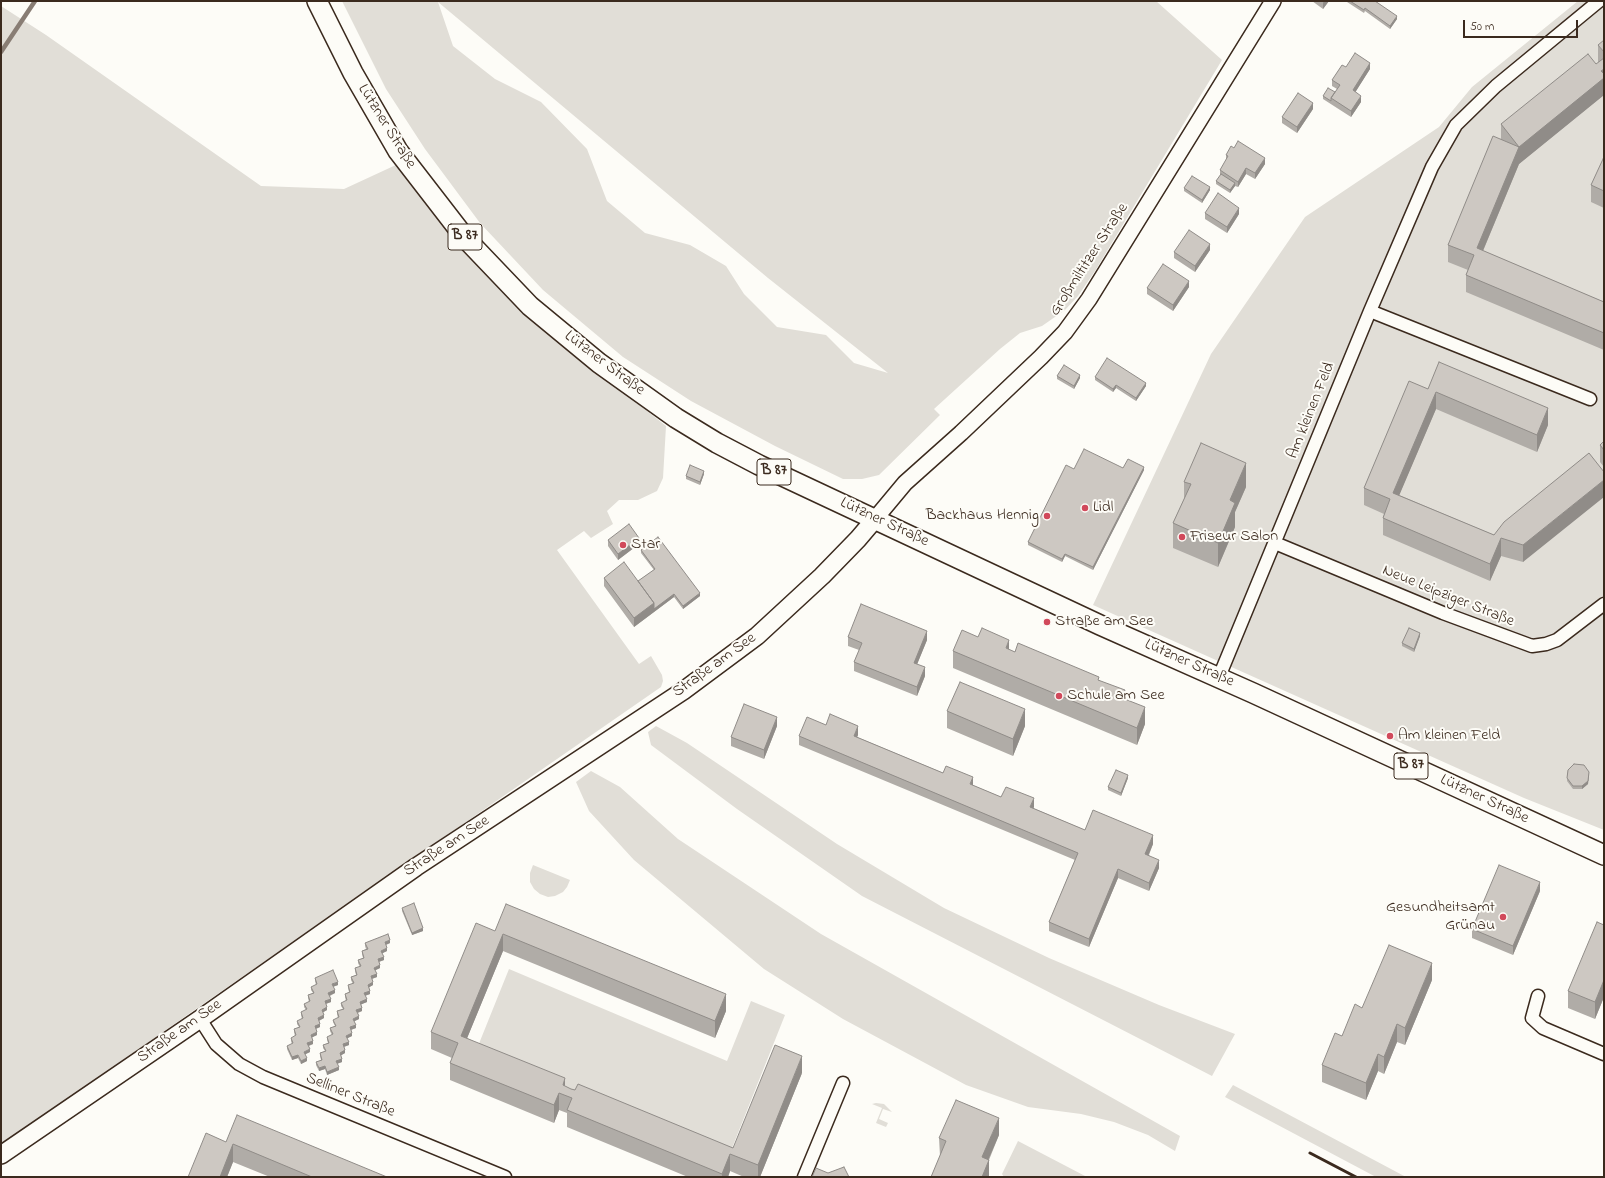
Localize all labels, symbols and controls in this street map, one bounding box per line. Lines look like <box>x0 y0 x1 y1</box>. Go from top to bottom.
scale bar <box>1465 12 1580 38</box>
text: 50 m <box>1470 18 1494 36</box>
street label: Lützner Straße <box>352 81 420 173</box>
street label: Großmiltitzer Straße <box>1046 200 1134 320</box>
road number: B 87 <box>448 224 482 250</box>
street label: Lützner Straße <box>560 327 648 401</box>
street label: Am kleinen Feld <box>1284 360 1340 462</box>
road number: B 87 <box>757 459 791 485</box>
street label: Lützner Straße <box>836 494 932 552</box>
place label: Lidl <box>1093 498 1113 518</box>
marker: Lidl <box>1080 503 1090 513</box>
place label: Backhaus Hennig <box>926 506 1039 526</box>
marker: Backhaus Hennig <box>1042 511 1052 521</box>
place label: Friseur Salon <box>1190 527 1278 547</box>
marker: Friseur Salon <box>1177 532 1187 542</box>
place label: Star <box>631 535 660 555</box>
marker: Star <box>618 540 628 550</box>
street label: Neue Leipziger Straße <box>1379 562 1517 632</box>
place label: Straße am See <box>1055 612 1153 632</box>
marker: Straße am See <box>1042 617 1052 627</box>
street label: Straße am See <box>670 629 760 703</box>
street label: Lützner Straße <box>1141 636 1237 692</box>
place label: Schule am See <box>1067 686 1165 706</box>
marker: Schule am See <box>1054 691 1064 701</box>
place label: Am kleinen Feld <box>1398 726 1500 746</box>
marker: Am kleinen Feld <box>1385 731 1395 741</box>
road number: B 87 <box>1394 753 1428 779</box>
street label: Lützner Straße <box>1436 771 1532 829</box>
street label: Straße am See <box>400 812 494 882</box>
place label: Gesundheitsamt Grünau <box>1386 898 1495 936</box>
marker: Gesundheitsamt Grünau <box>1498 912 1508 922</box>
street label: Straße am See <box>134 996 226 1068</box>
street label: Selliner Straße <box>303 1069 397 1123</box>

